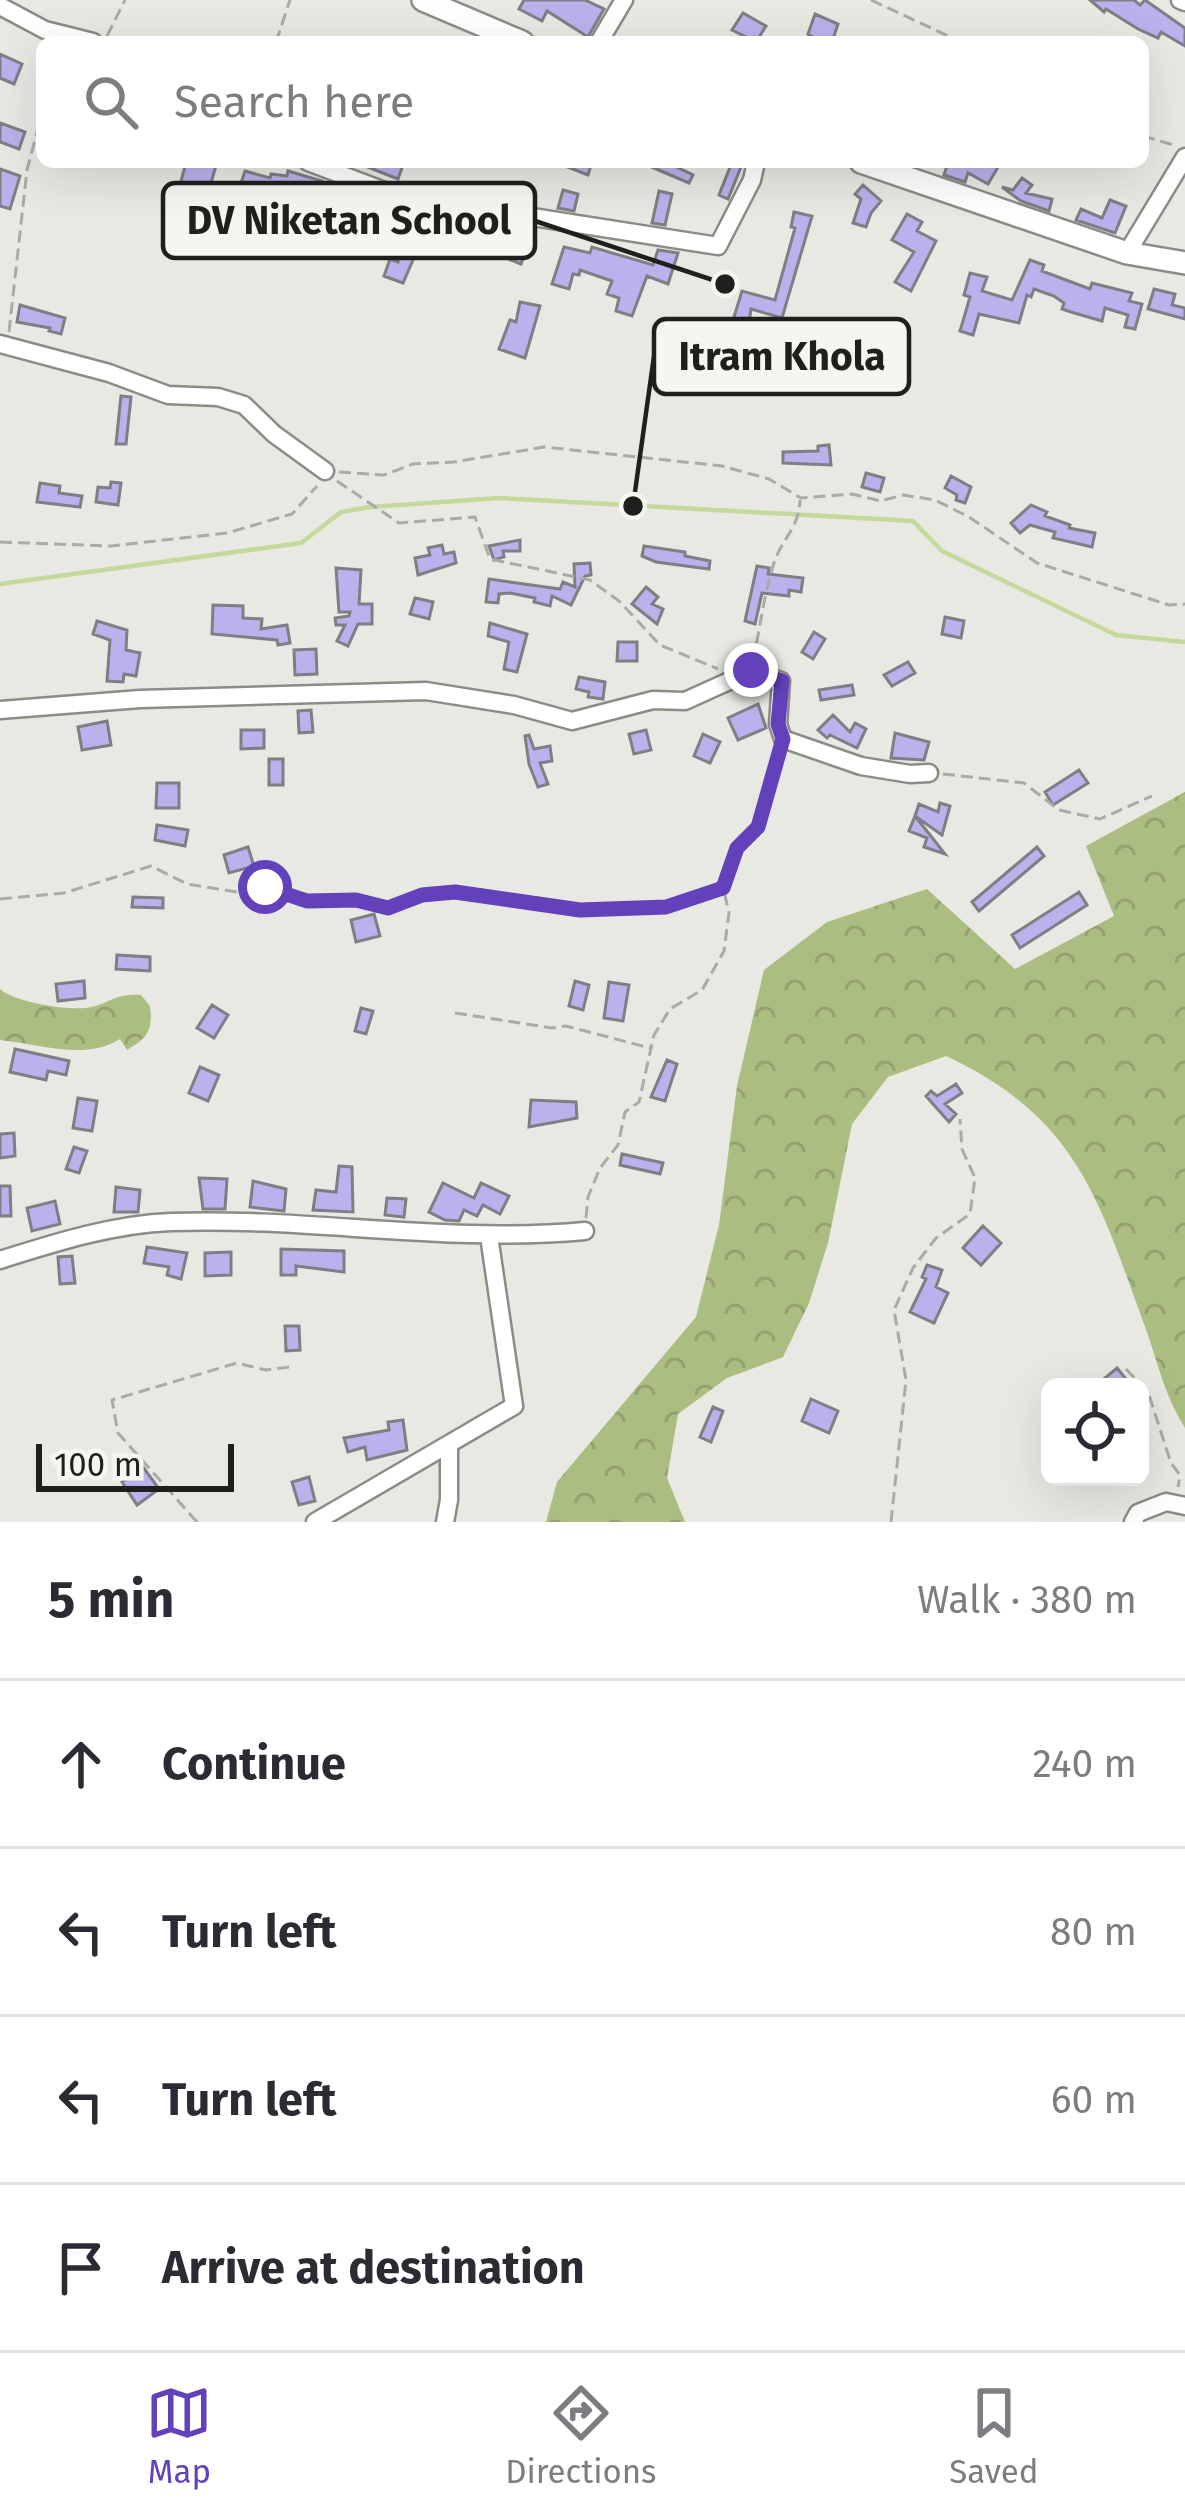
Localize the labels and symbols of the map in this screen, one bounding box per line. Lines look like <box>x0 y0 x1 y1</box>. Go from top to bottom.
callout: DV Niketan School <box>163 183 535 258</box>
text: DV Niketan School <box>187 198 512 244</box>
callout: Itram Khola <box>654 319 909 394</box>
text: Itram Khola <box>678 334 886 380</box>
route end <box>724 643 778 697</box>
route start <box>238 860 292 914</box>
scale bar <box>36 1438 234 1491</box>

